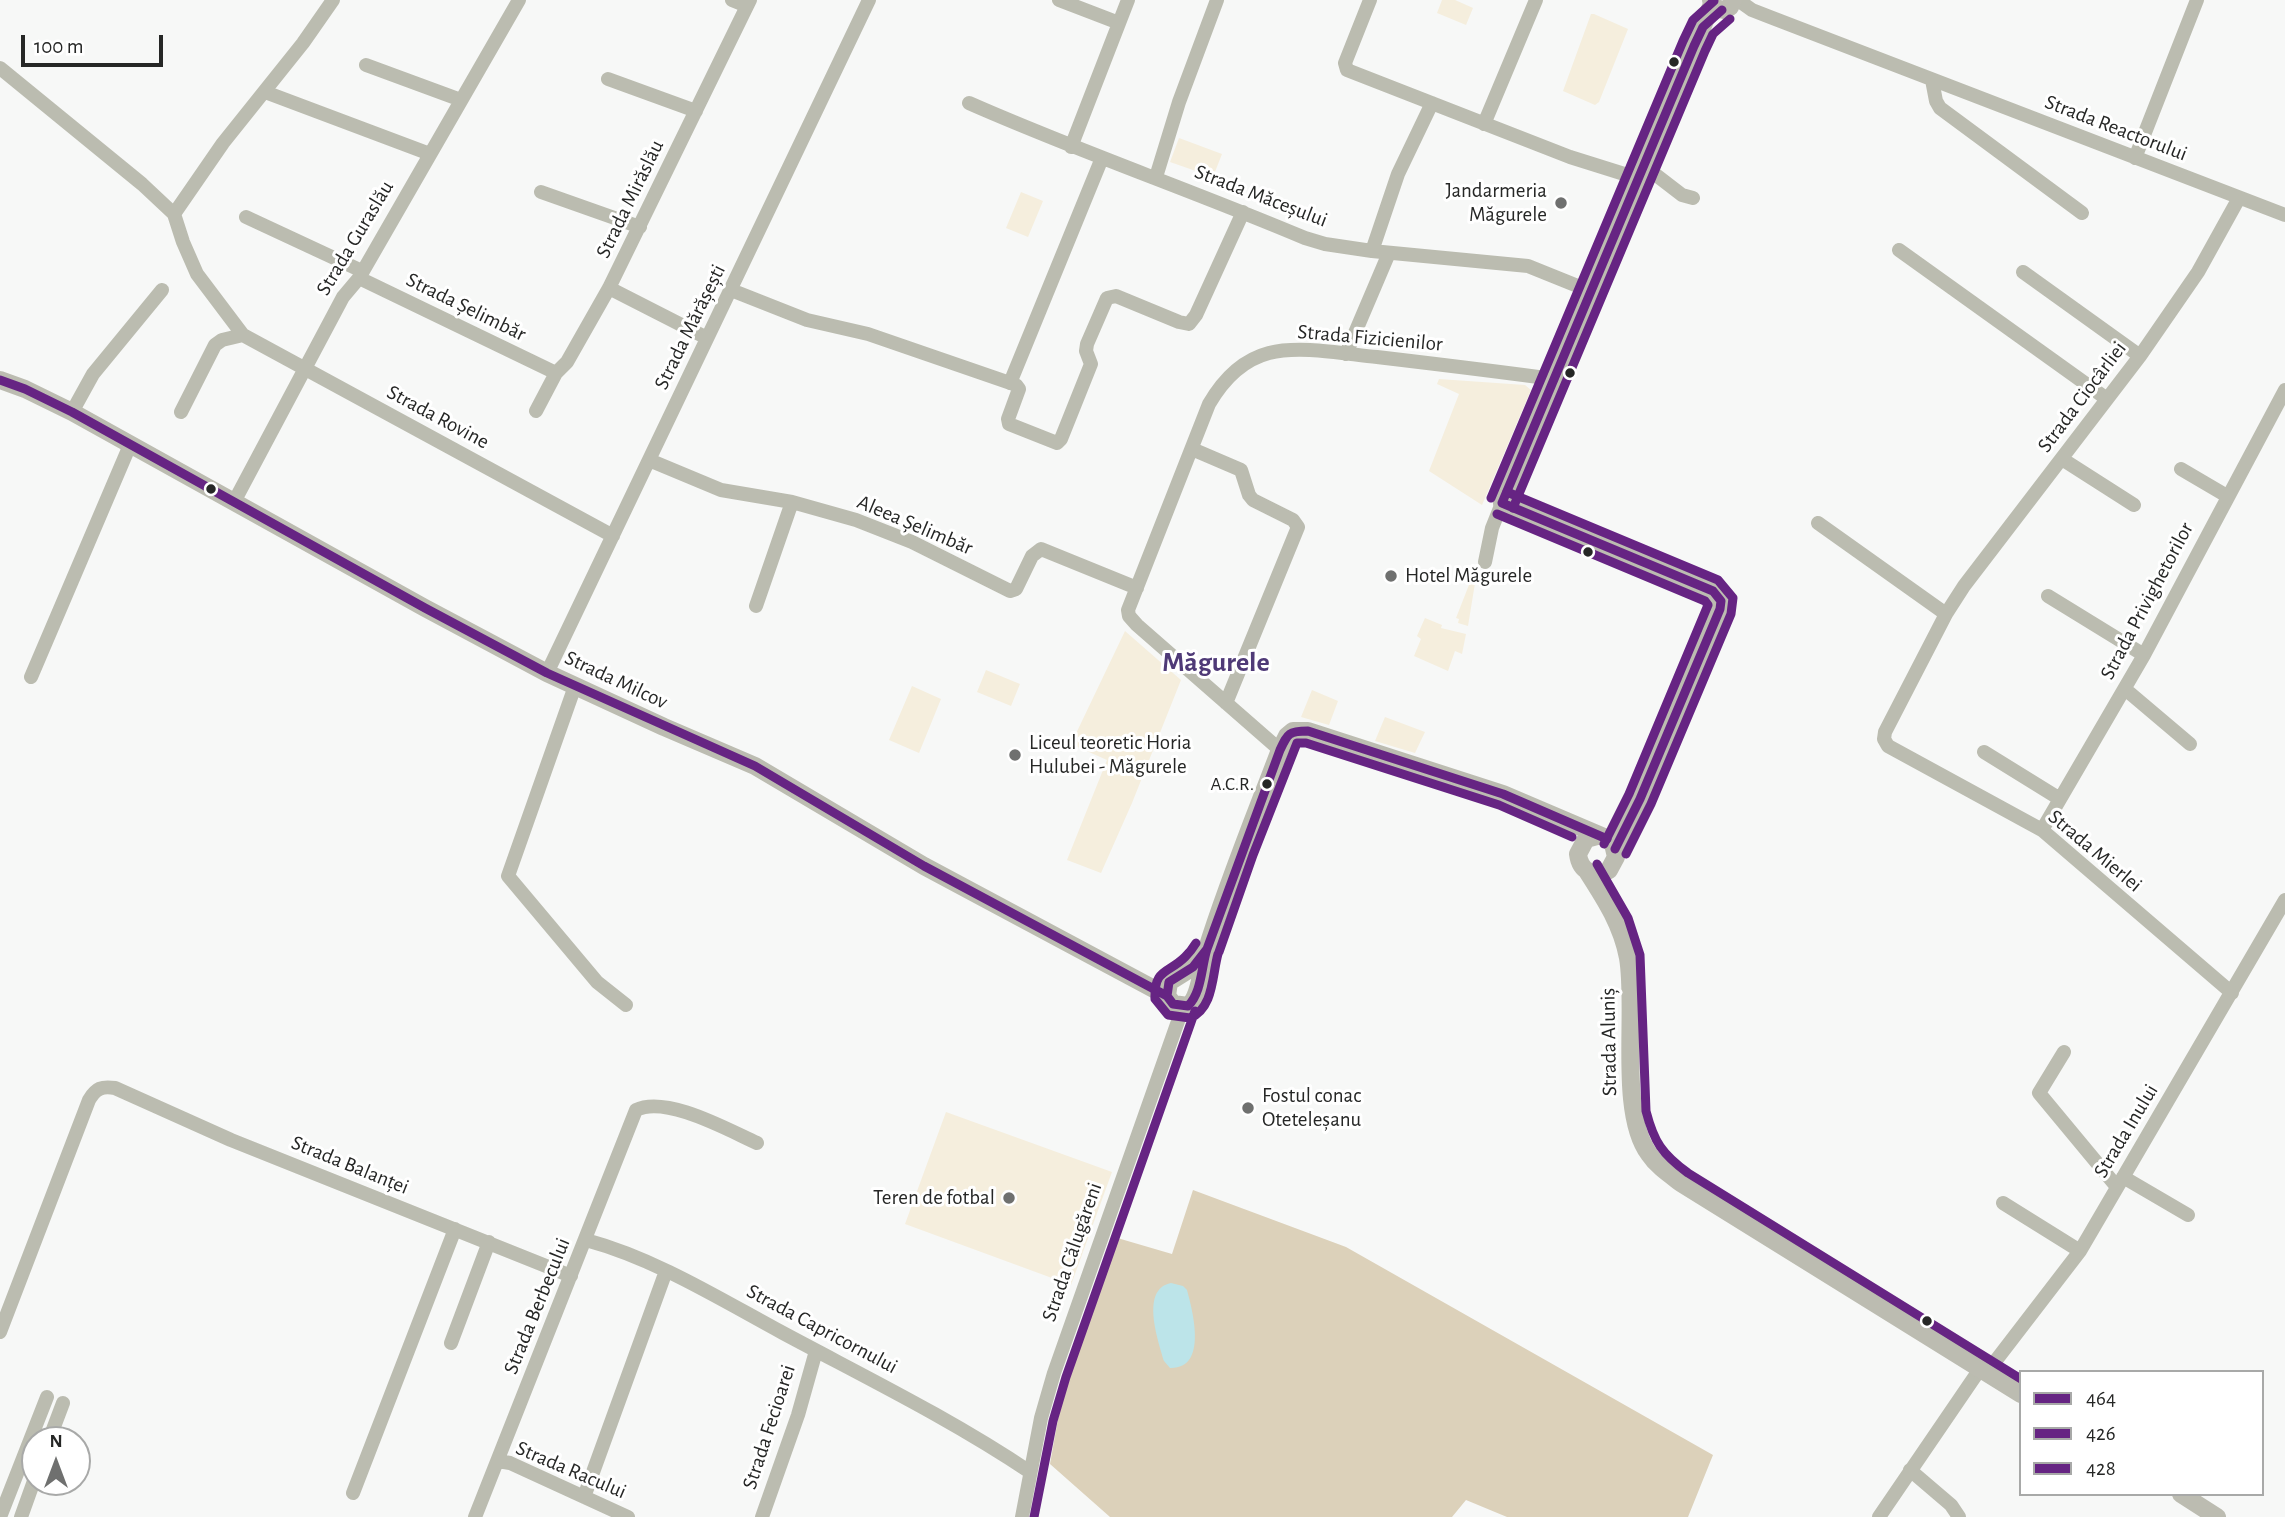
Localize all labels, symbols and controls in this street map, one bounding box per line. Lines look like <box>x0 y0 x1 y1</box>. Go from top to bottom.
scale bar <box>24 21 166 65</box>
text: 100 m <box>34 36 84 57</box>
unlabelled marker <box>1667 55 1681 69</box>
street label: Strada Reactorului <box>2041 89 2191 167</box>
street label: Strada Mirăslău <box>591 136 669 262</box>
street label: Strada Măceșului <box>1191 159 1331 233</box>
street label: Strada Guraslău <box>311 176 399 300</box>
place label: Jandarmeria Măgurele <box>1445 178 1547 228</box>
marker: Jandarmeria Măgurele <box>1553 195 1569 211</box>
street label: Strada Mărășești <box>649 260 731 394</box>
street label: Strada Șelimbăr <box>402 267 530 347</box>
street label: Strada Fizicienilor <box>1296 319 1444 357</box>
street label: Strada Ciocârliei <box>2032 337 2132 457</box>
unlabelled marker <box>1563 366 1577 380</box>
street label: Strada Rovine <box>383 380 493 454</box>
unlabelled marker <box>204 482 218 496</box>
street label: Aleea Șelimbăr <box>853 489 977 561</box>
street label: Strada Privighetorilor <box>2095 518 2199 684</box>
unlabelled marker <box>1581 545 1595 559</box>
place label: Hotel Măgurele <box>1405 563 1532 589</box>
marker: Hotel Măgurele <box>1383 568 1399 584</box>
street label: Strada Milcov <box>560 645 672 715</box>
district label: Măgurele <box>1162 646 1270 680</box>
place label: Liceul teoretic Horia Hulubei - Măgurele <box>1029 730 1192 780</box>
marker: Liceul teoretic Horia Hulubei - Măgurele <box>1007 747 1023 763</box>
place label: A.C.R. <box>1210 773 1254 795</box>
marker: A.C.R. <box>1260 777 1274 791</box>
street label: Strada Mierlei <box>2043 804 2147 898</box>
street label: Strada Aluniș <box>1595 988 1623 1096</box>
street label: Strada Inului <box>2088 1080 2164 1182</box>
place label: Fostul conac Oteteleșanu <box>1262 1083 1361 1133</box>
marker: Fostul conac Oteteleșanu <box>1240 1100 1256 1116</box>
street label: Strada Balanței <box>288 1130 412 1200</box>
street label: Strada Călugăreni <box>1036 1179 1108 1325</box>
place label: Teren de fotbal <box>873 1185 995 1211</box>
marker: Teren de fotbal <box>1001 1190 1017 1206</box>
street label: Strada Berbecului <box>498 1234 576 1378</box>
street label: Strada Capricornului <box>742 1279 902 1379</box>
unlabelled marker <box>1920 1314 1934 1328</box>
street label: Strada Fecioarei <box>737 1362 801 1492</box>
legend <box>2019 1370 2264 1496</box>
text: 464 <box>2086 1388 2116 1409</box>
text: 426 <box>2086 1423 2116 1444</box>
north arrow <box>21 1426 91 1496</box>
text: N <box>49 1432 63 1451</box>
street label: Strada Racului <box>512 1435 630 1505</box>
text: 428 <box>2086 1458 2116 1479</box>

